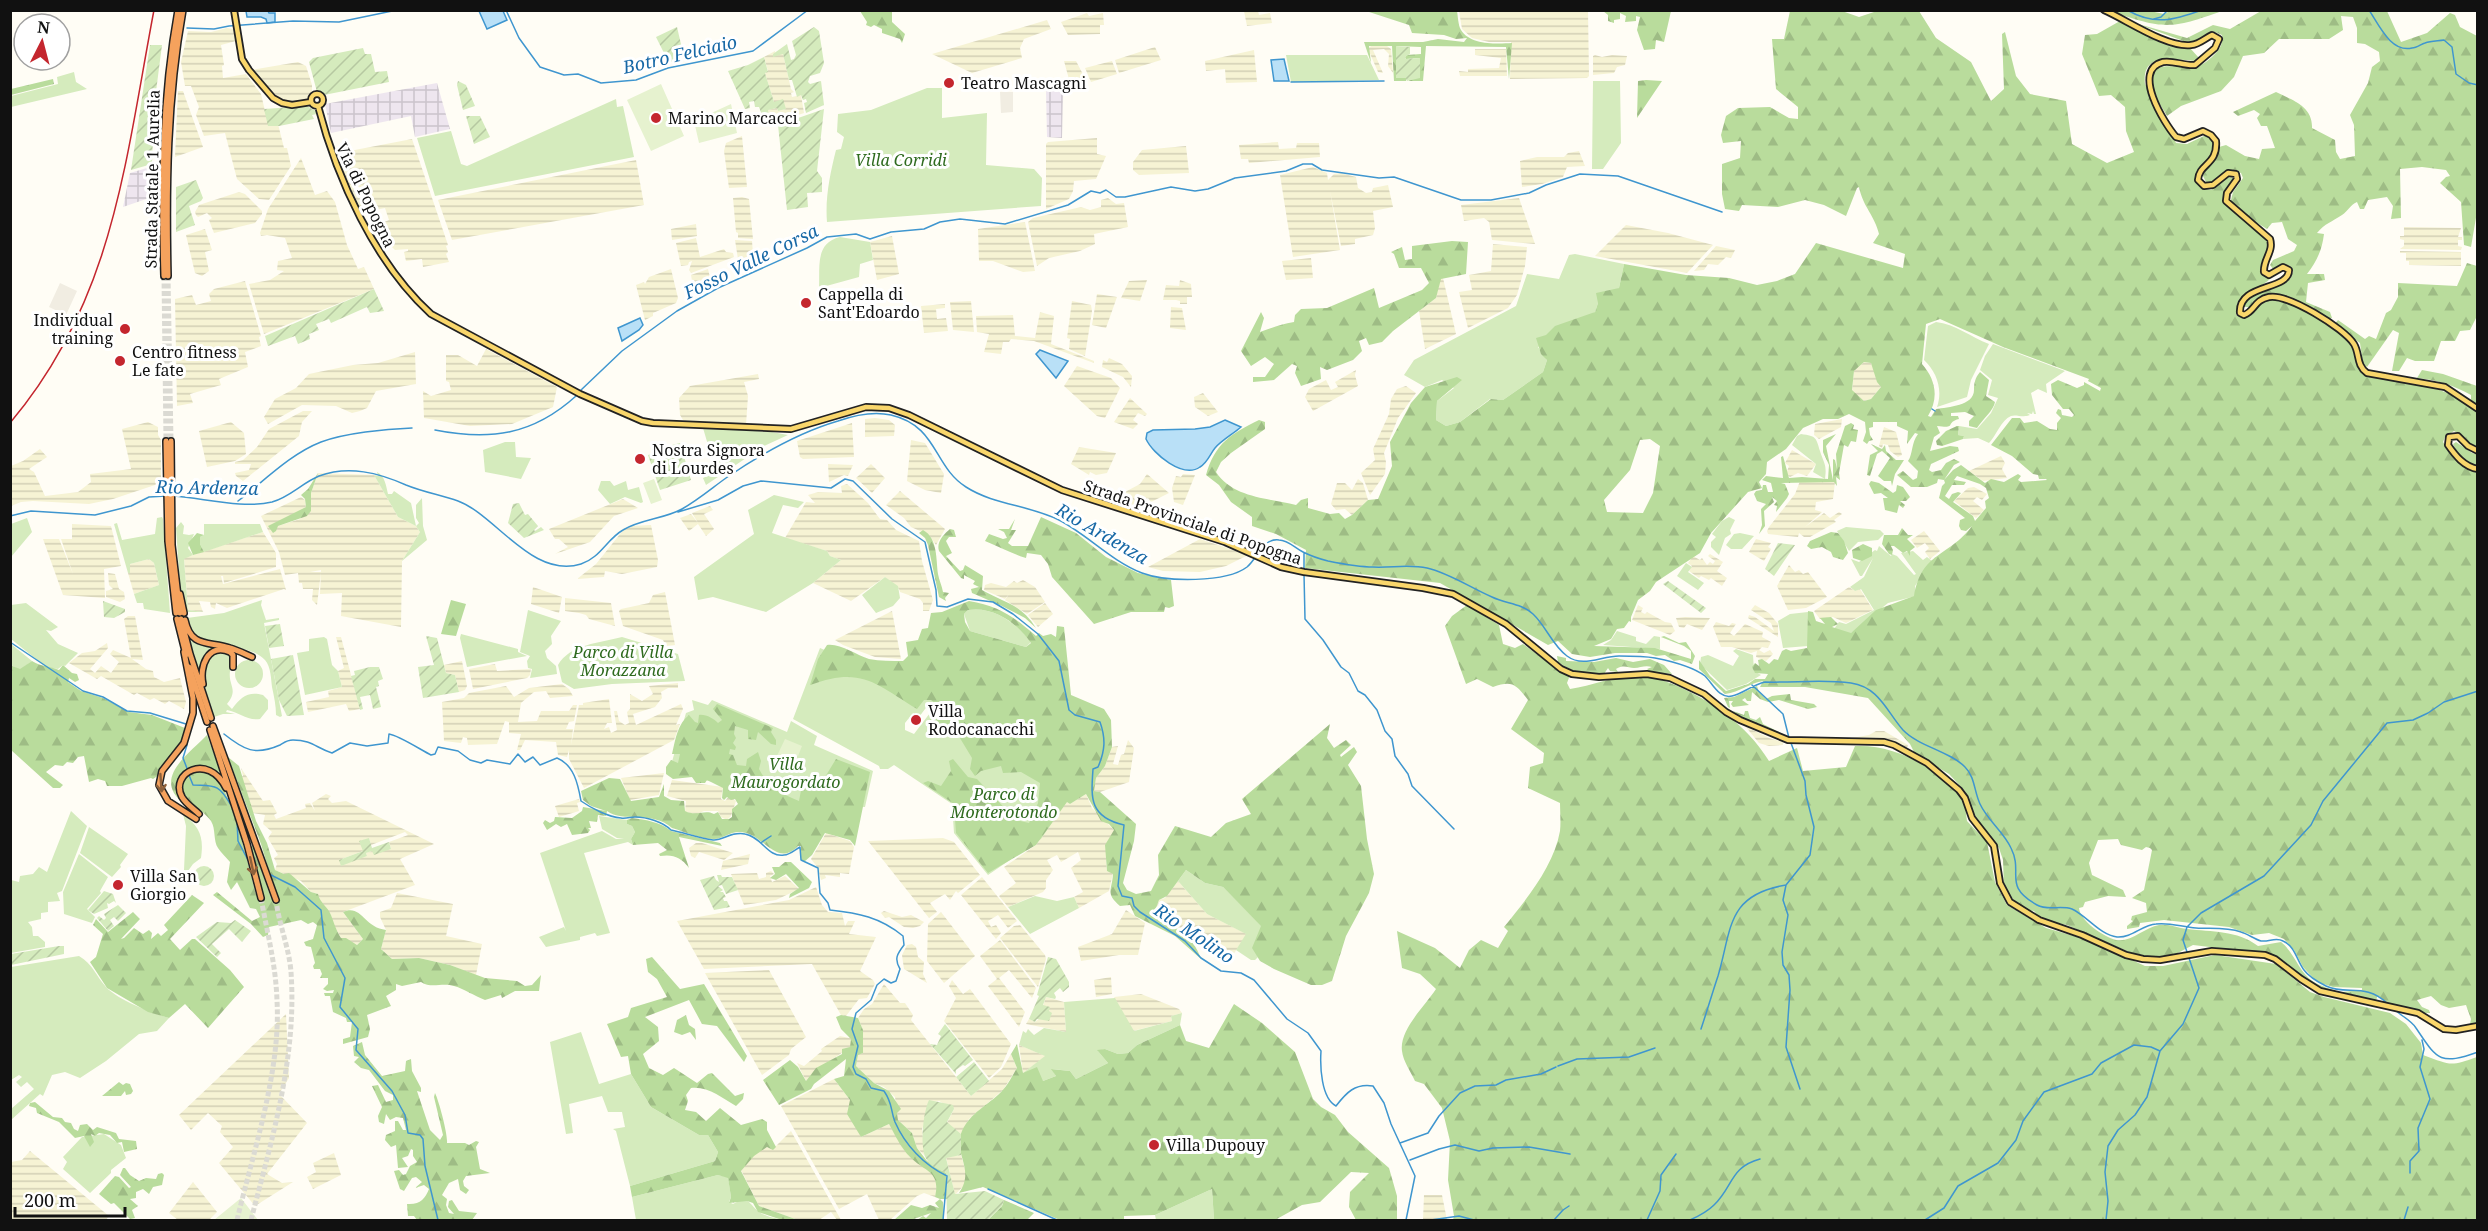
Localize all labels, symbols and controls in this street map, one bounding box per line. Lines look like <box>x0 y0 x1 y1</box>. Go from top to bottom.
north arrow <box>12 12 72 72</box>
text: N <box>36 15 51 39</box>
water label: Botro Felciaio <box>619 29 739 79</box>
place label: Teatro Mascagni <box>961 72 1086 94</box>
marker: Teatro Mascagni <box>942 76 956 90</box>
street label: Strada Statale 1 Aurelia <box>139 90 165 268</box>
place label: Marino Marcacci <box>668 107 798 129</box>
marker: Marino Marcacci <box>649 111 663 125</box>
street label: Via di Popogna <box>331 139 401 251</box>
park label: Villa Corridi <box>855 149 947 171</box>
water label: Fosso Valle Corsa <box>678 218 822 304</box>
place label: Cappella di Sant'Edoardo <box>818 283 920 323</box>
marker: Cappella di Sant'Edoardo <box>799 296 813 310</box>
place label: Individual training <box>34 309 113 349</box>
marker: Individual training <box>118 322 132 336</box>
place label: Centro fitness Le fate <box>132 341 237 381</box>
marker: Centro fitness Le fate <box>113 354 127 368</box>
place label: Nostra Signora di Lourdes <box>652 439 765 479</box>
marker: Nostra Signora di Lourdes <box>633 452 647 466</box>
water label: Rio Ardenza <box>154 474 259 500</box>
street label: Strada Provinciale di Popogna <box>1081 474 1305 570</box>
water label: Rio Ardenza <box>1051 497 1154 570</box>
park label: Parco di Villa Morazzana <box>572 641 674 681</box>
place label: Villa Rodocanacchi <box>928 700 1034 740</box>
marker: Villa Rodocanacchi <box>909 713 923 727</box>
park label: Villa Maurogordato <box>730 753 841 793</box>
one-way arrow <box>156 773 167 792</box>
park label: Parco di Monterotondo <box>949 783 1058 823</box>
one-way arrow <box>247 856 259 875</box>
place label: Villa San Giorgio <box>130 865 197 905</box>
marker: Villa San Giorgio <box>111 878 125 892</box>
water label: Rio Molino <box>1149 897 1239 969</box>
place label: Villa Dupouy <box>1166 1134 1266 1156</box>
marker: Villa Dupouy <box>1147 1138 1161 1152</box>
scale bar <box>15 1180 124 1218</box>
text: 200 m <box>24 1188 76 1212</box>

